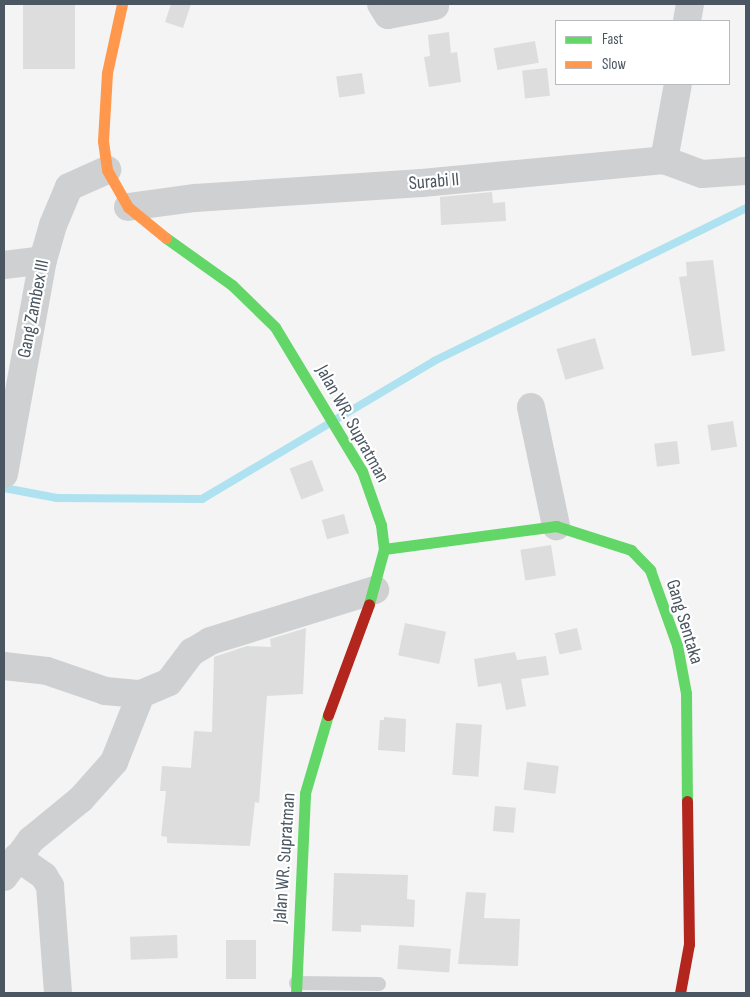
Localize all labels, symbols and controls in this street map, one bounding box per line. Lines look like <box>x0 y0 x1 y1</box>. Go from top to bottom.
legend <box>555 20 730 85</box>
text: Fast <box>602 30 623 49</box>
text: Slow <box>602 55 626 74</box>
street label: Surabi II <box>408 168 460 196</box>
street label: Gang Zambex III <box>13 258 55 360</box>
street label: Jalan WR. Supratman <box>310 361 394 487</box>
street label: Gang Sentaka <box>660 577 708 667</box>
street label: Jalan WR. Supratman <box>269 792 301 924</box>

